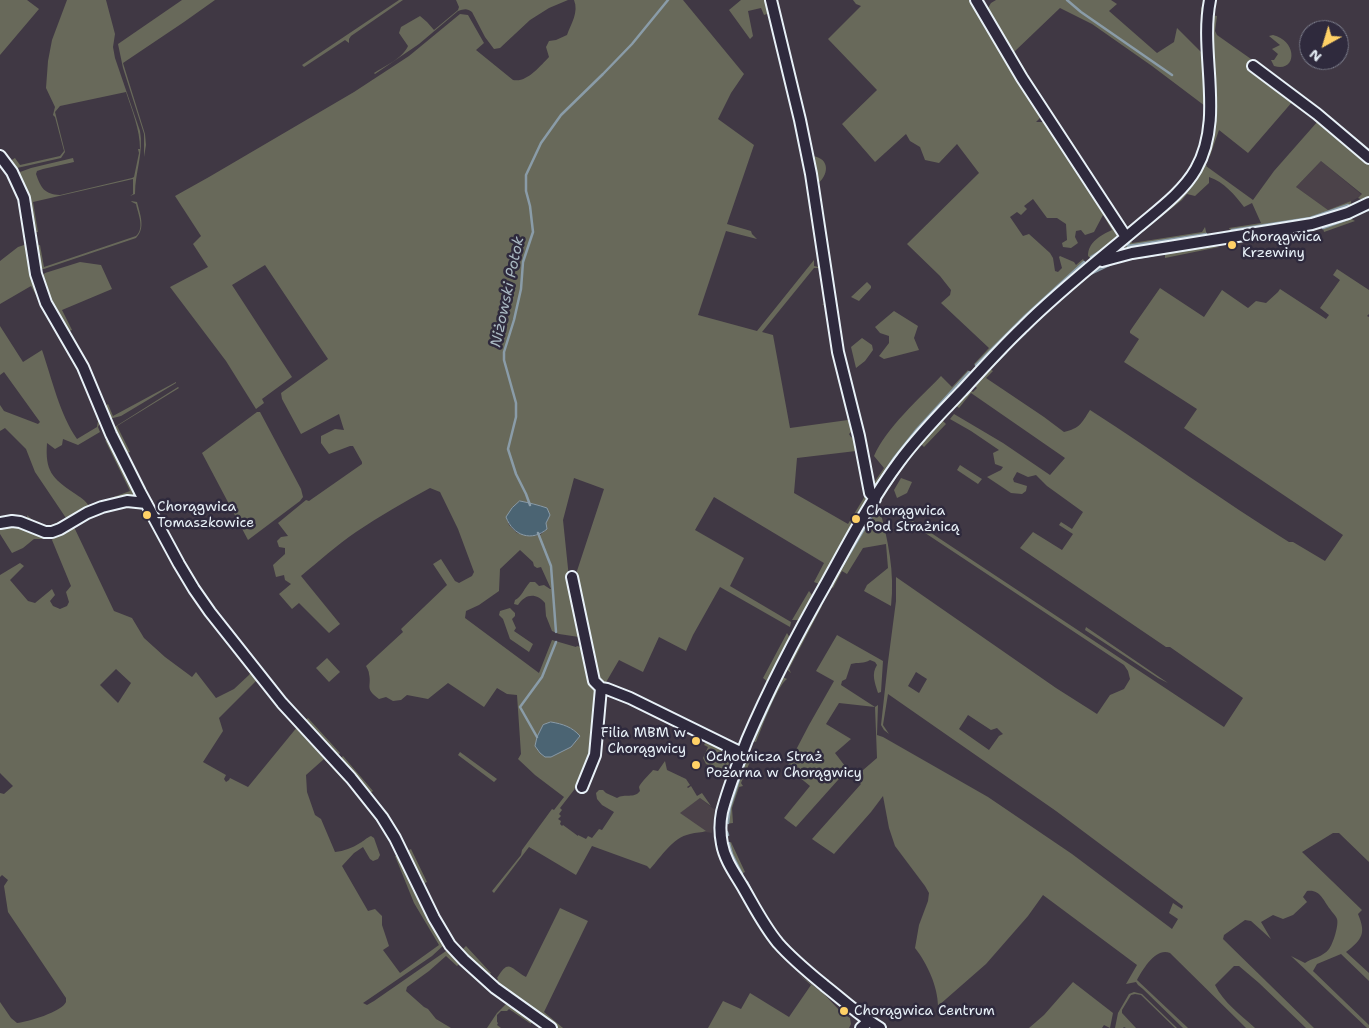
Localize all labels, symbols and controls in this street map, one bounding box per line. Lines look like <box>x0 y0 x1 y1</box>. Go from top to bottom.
north arrow <box>1299 20 1349 70</box>
text: N <box>1305 45 1325 66</box>
place label: Chorągwica Krzewiny <box>1242 229 1321 262</box>
water label: Niżowski Potok <box>487 235 529 349</box>
marker: Chorągwica Krzewiny <box>1226 239 1238 251</box>
place label: Chorągwica Tomaszkowice <box>157 499 254 532</box>
place label: Chorągwica Pod Strażnicą <box>866 503 960 536</box>
marker: Chorągwica Tomaszkowice <box>141 509 153 521</box>
marker: Chorągwica Pod Strażnicą <box>850 513 862 525</box>
place label: Filia MBM w Chorągwicy <box>601 725 686 758</box>
marker: Filia MBM w Chorągwicy <box>690 735 702 747</box>
place label: Ochotnicza Straż Pożarna w Chorągwicy <box>706 749 862 782</box>
marker: Ochotnicza Straż Pożarna w Chorągwicy <box>690 759 702 771</box>
place label: Chorągwica Centrum <box>854 1003 995 1019</box>
marker: Chorągwica Centrum <box>838 1005 850 1017</box>

